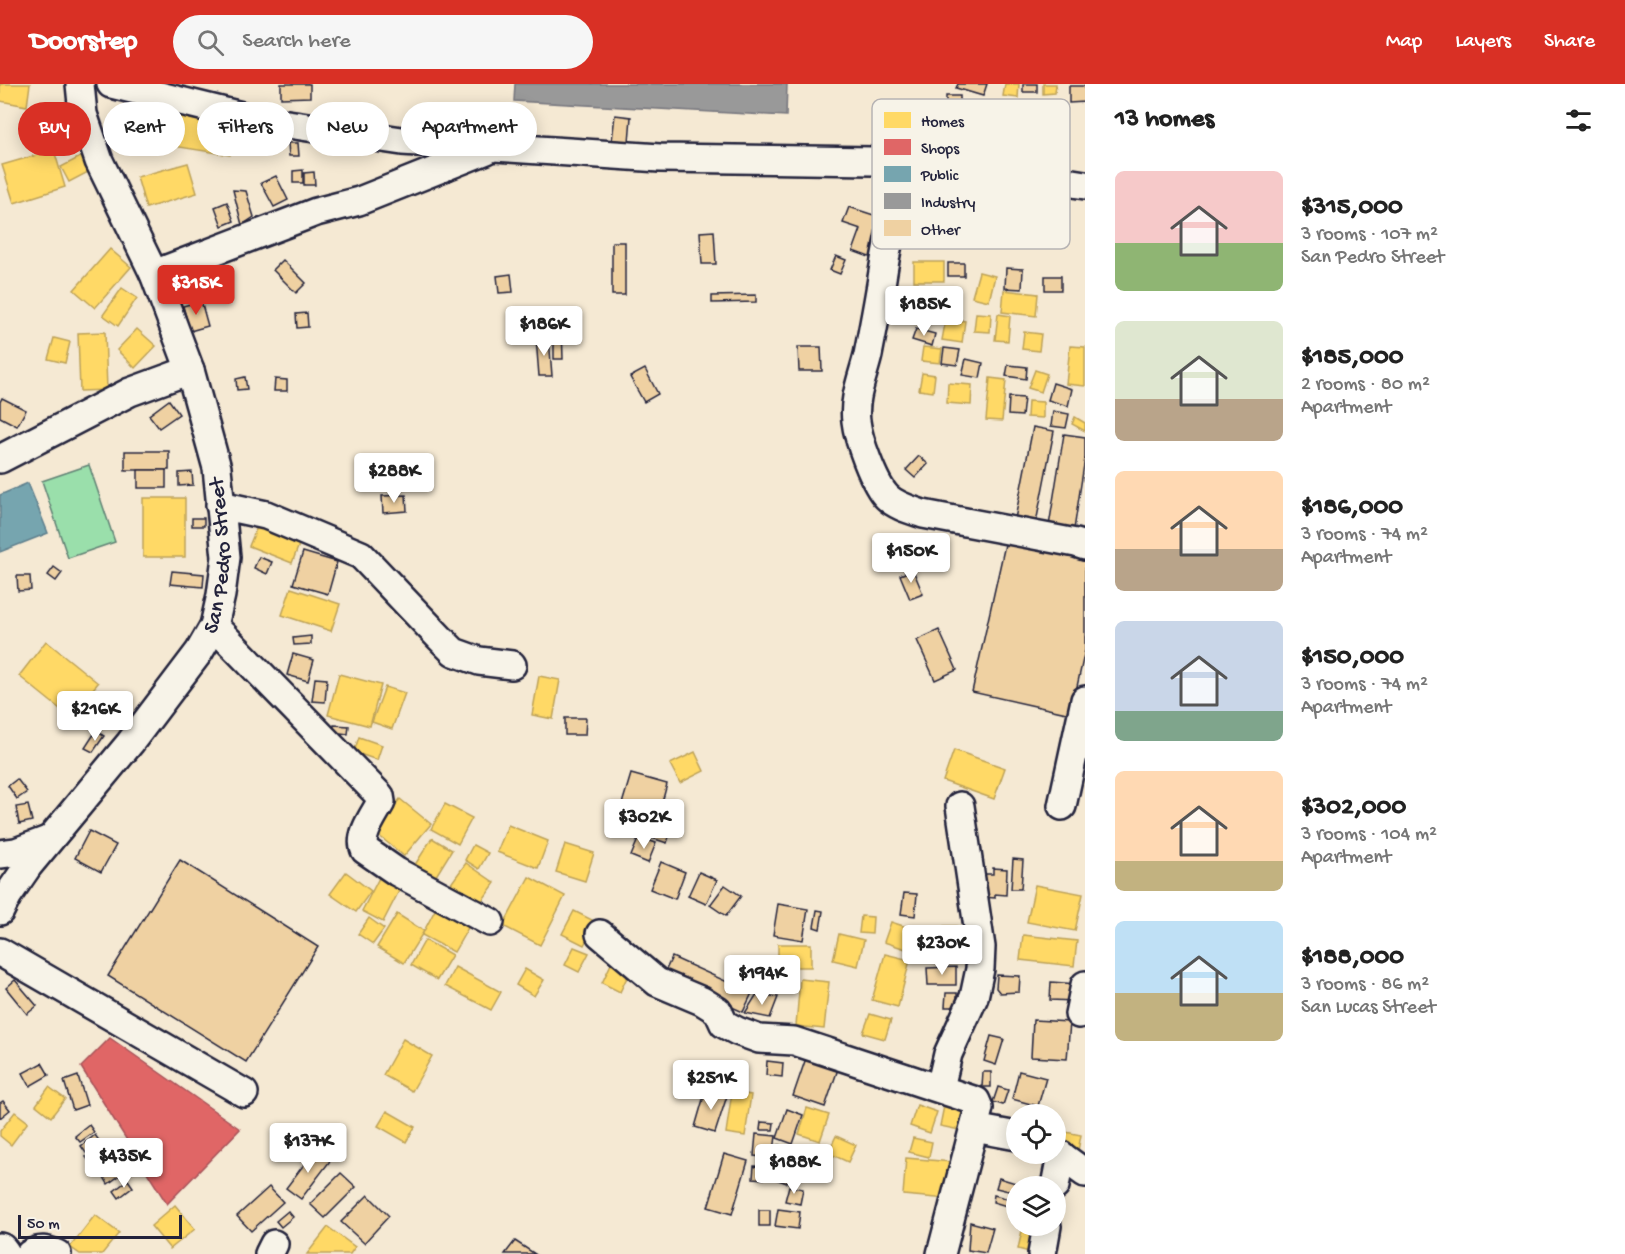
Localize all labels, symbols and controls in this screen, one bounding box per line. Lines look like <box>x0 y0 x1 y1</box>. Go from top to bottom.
search box <box>173 15 593 69</box>
text: Doorstep <box>30 26 137 59</box>
icon: search <box>194 26 227 59</box>
text: Search here <box>242 29 351 55</box>
text: Map <box>1386 30 1422 55</box>
text: Layers <box>1455 30 1511 55</box>
text: Share <box>1544 30 1595 55</box>
legend <box>872 99 1070 249</box>
chip: Buy <box>18 102 91 156</box>
chip: Rent <box>103 102 185 156</box>
chip: Filters <box>197 102 294 156</box>
chip: New <box>306 102 389 156</box>
chip: Apartment <box>401 102 537 156</box>
icon: filters <box>1562 104 1595 137</box>
text: 13 homes <box>1115 105 1214 136</box>
text: Homes <box>921 114 965 133</box>
text: Shops <box>921 141 960 160</box>
text: Public <box>920 168 959 187</box>
text: $315,000 <box>1301 193 1403 224</box>
text: Industry <box>921 195 975 214</box>
icon: home <box>1163 195 1235 267</box>
text: Other <box>921 222 961 241</box>
text: 3 rooms · 107 m² <box>1301 224 1438 247</box>
text: San Pedro Street <box>1301 247 1444 270</box>
pin: $315K <box>154 265 238 316</box>
text: $315K <box>172 273 220 296</box>
pin: $185K <box>882 286 966 337</box>
text: $185K <box>899 294 949 317</box>
pin: $186K <box>502 306 586 357</box>
text: $186K <box>519 314 569 337</box>
text: $185,000 <box>1301 343 1404 374</box>
icon: home <box>1163 345 1235 417</box>
text: 2 rooms · 80 m² <box>1301 374 1430 397</box>
text: Apartment <box>1301 397 1391 420</box>
pin: $288K <box>352 453 436 504</box>
text: $288K <box>368 461 420 484</box>
street label: San Pedro Street <box>199 475 239 639</box>
text: $186,000 <box>1301 493 1403 524</box>
icon: home <box>1163 495 1235 567</box>
text: 3 rooms · 74 m² <box>1301 524 1428 547</box>
pin: $150K <box>869 533 953 584</box>
text: $150K <box>886 541 936 564</box>
text: Apartment <box>1301 547 1391 570</box>
text: $150,000 <box>1301 643 1404 674</box>
icon: home <box>1163 645 1235 717</box>
text: 3 rooms · 74 m² <box>1301 674 1428 697</box>
pin: $216K <box>53 691 137 742</box>
text: Apartment <box>1301 697 1391 720</box>
text: $216K <box>71 699 119 722</box>
text: $302,000 <box>1301 793 1406 824</box>
icon: home <box>1163 795 1235 867</box>
pin: $302K <box>602 799 686 850</box>
text: $302K <box>618 807 670 830</box>
text: 3 rooms · 104 m² <box>1301 824 1437 847</box>
text: Apartment <box>1301 847 1391 870</box>
pin: $230K <box>900 925 984 976</box>
text: $230K <box>916 933 968 956</box>
text: $188,000 <box>1301 943 1404 974</box>
icon: home <box>1163 945 1235 1017</box>
pin: $194K <box>720 955 804 1006</box>
text: $194K <box>738 963 786 986</box>
text: 3 rooms · 86 m² <box>1301 974 1429 997</box>
text: San Lucas Street <box>1301 997 1436 1020</box>
pin: $251K <box>669 1060 753 1111</box>
text: $251K <box>687 1068 735 1091</box>
map controls <box>1006 1104 1066 1236</box>
button: locate <box>1006 1104 1066 1164</box>
pin: $137K <box>266 1123 350 1174</box>
text: $137K <box>284 1131 332 1154</box>
pin: $435K <box>82 1138 166 1189</box>
pin: $188K <box>752 1144 836 1195</box>
text: $435K <box>99 1146 149 1169</box>
text: $188K <box>769 1152 819 1175</box>
button: layers <box>1006 1176 1066 1236</box>
scale bar <box>18 1212 182 1240</box>
text: 50 m <box>27 1216 60 1235</box>

